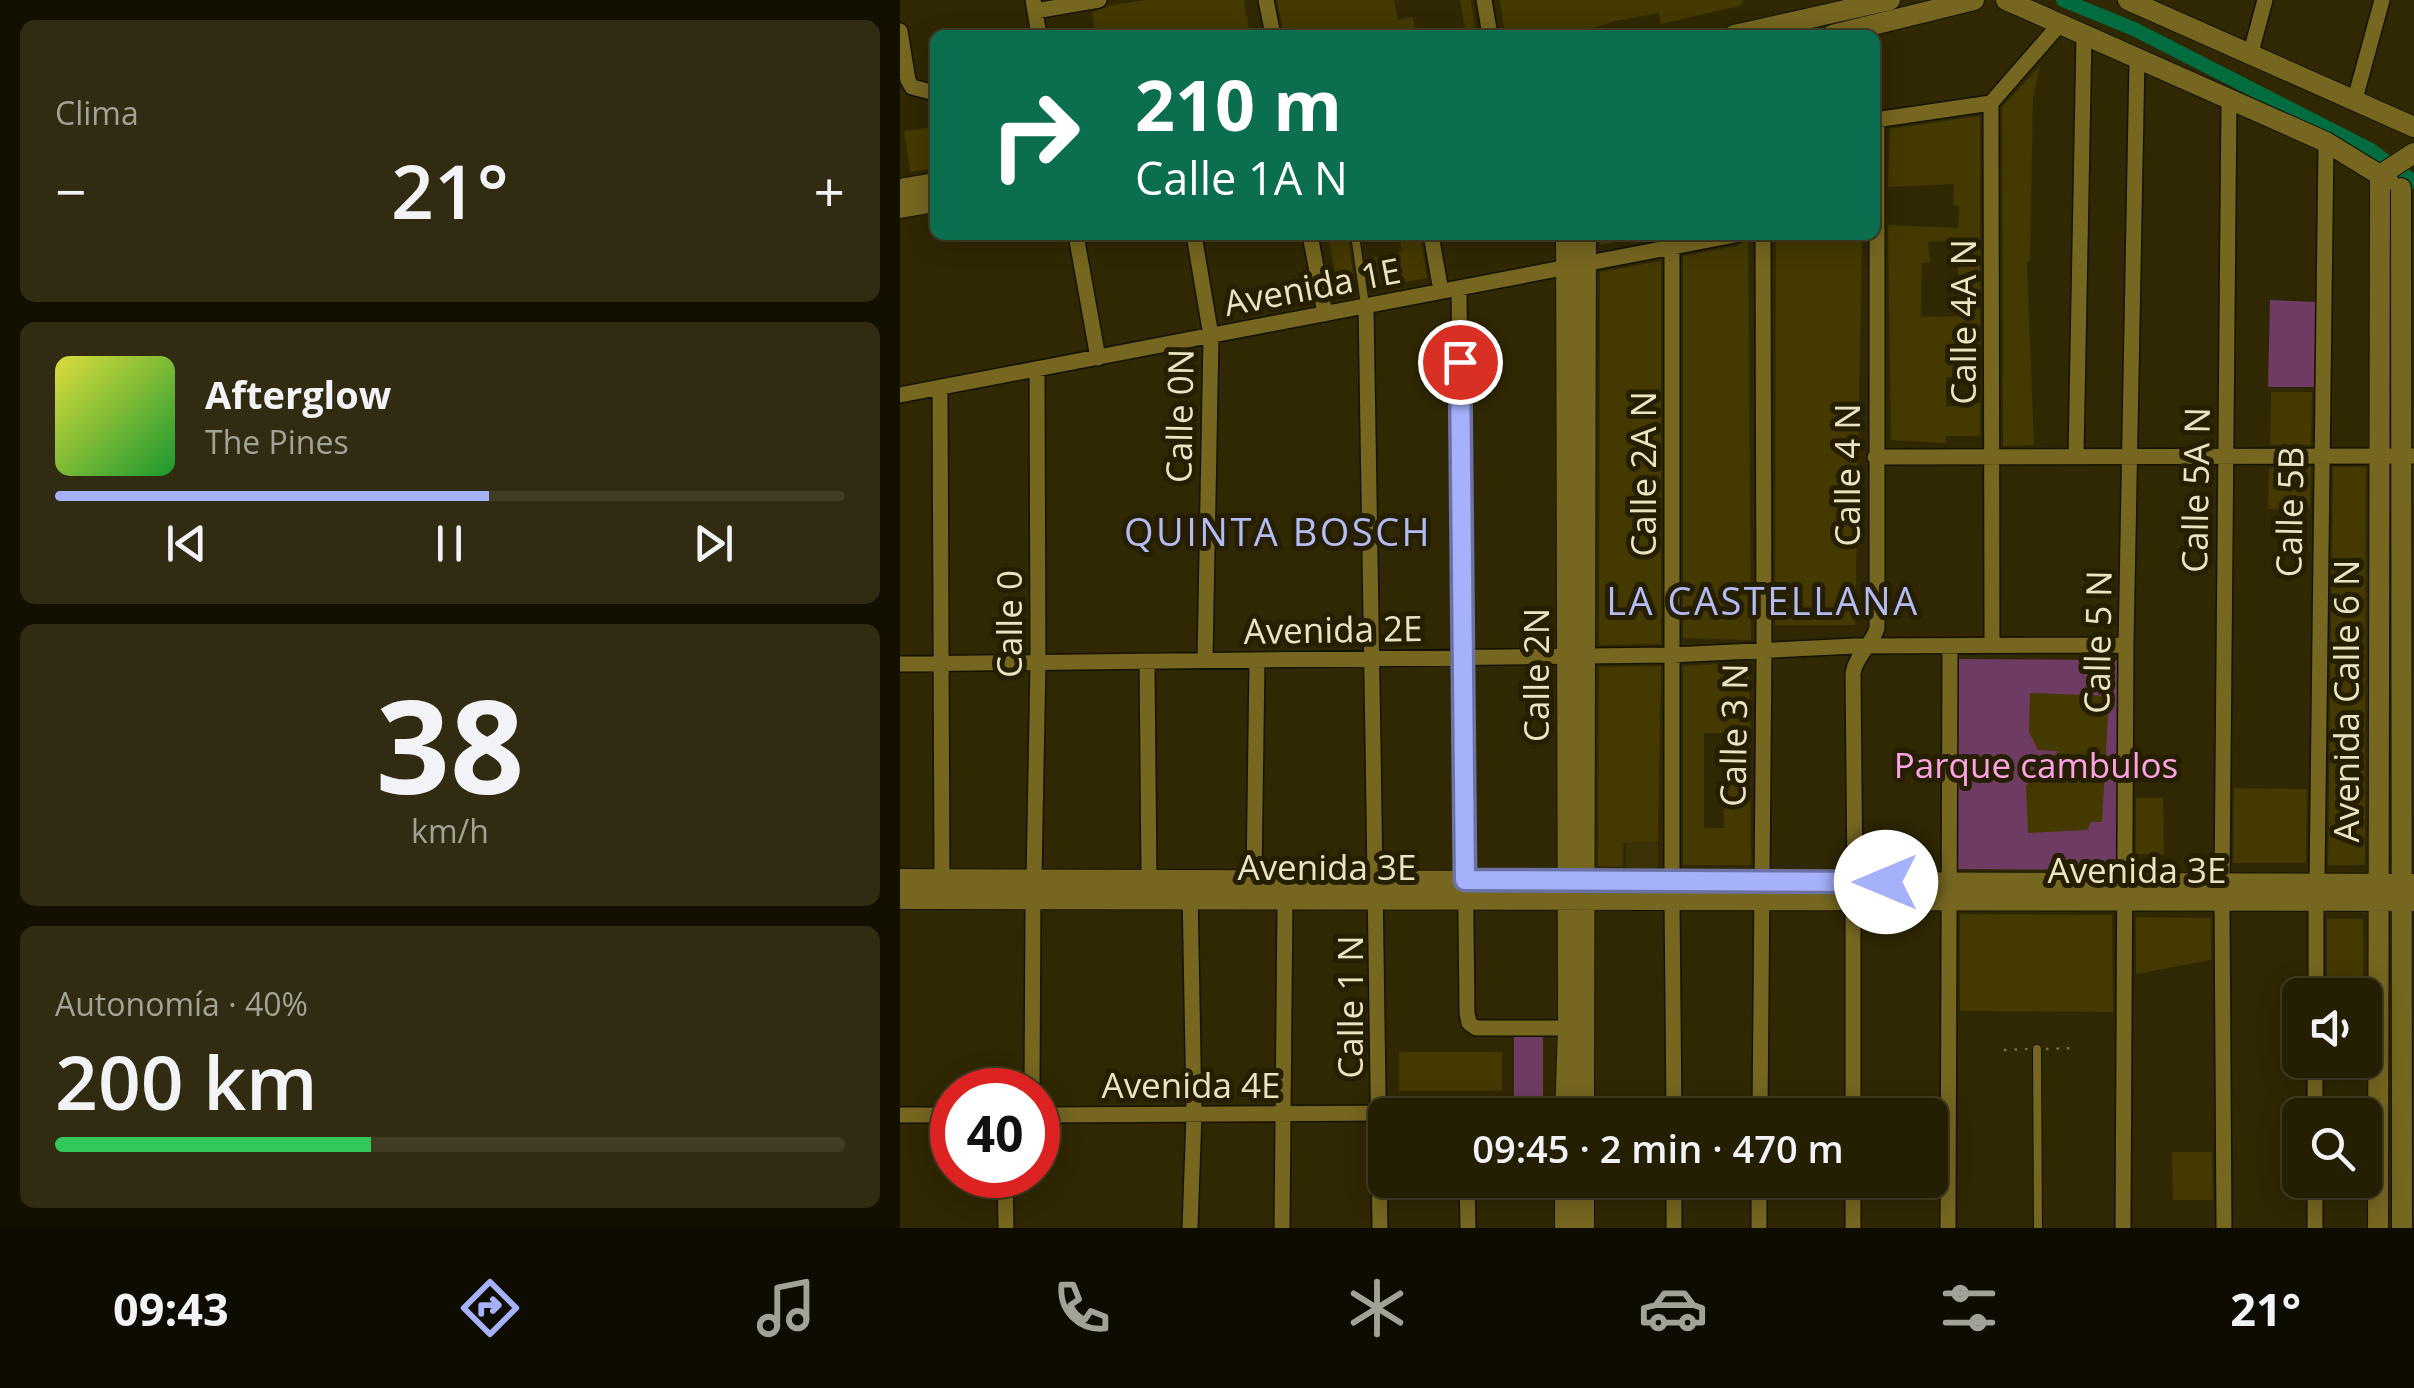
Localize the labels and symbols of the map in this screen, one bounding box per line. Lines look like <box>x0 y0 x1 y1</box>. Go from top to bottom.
street label: Calle 4A N <box>1939 239 1986 405</box>
street label: Avenida 1E <box>1220 246 1404 326</box>
pin <box>1418 320 1503 405</box>
street label: Calle 0N <box>1154 348 1204 484</box>
street label: Calle 2A N <box>1619 391 1666 557</box>
street label: Calle 4 N <box>1823 403 1870 547</box>
street label: Calle 5A N <box>2170 407 2220 573</box>
street label: Calle 5B <box>2264 446 2314 578</box>
district label: QUINTA BOSCH <box>1124 505 1432 557</box>
street label: Avenida Calle 6 N <box>2322 560 2369 842</box>
street label: Calle 0 <box>985 570 1032 678</box>
street label: Calle 5 N <box>2072 570 2122 714</box>
district label: LA CASTELLANA <box>1606 574 1920 626</box>
street label: Avenida 2E <box>1243 604 1423 654</box>
street label: Calle 2N <box>1512 608 1559 742</box>
street label: Calle 3 N <box>1708 663 1758 807</box>
park label: Parque cambulos <box>1894 741 2178 788</box>
position arrow <box>1834 830 1938 934</box>
street label: Avenida 3E <box>1238 843 1416 890</box>
street label: Avenida 3E <box>2048 846 2226 893</box>
street label: Calle 1 N <box>1326 935 1373 1079</box>
street label: Avenida 4E <box>1102 1061 1280 1108</box>
speed limit sign: 40 <box>930 1068 1060 1198</box>

